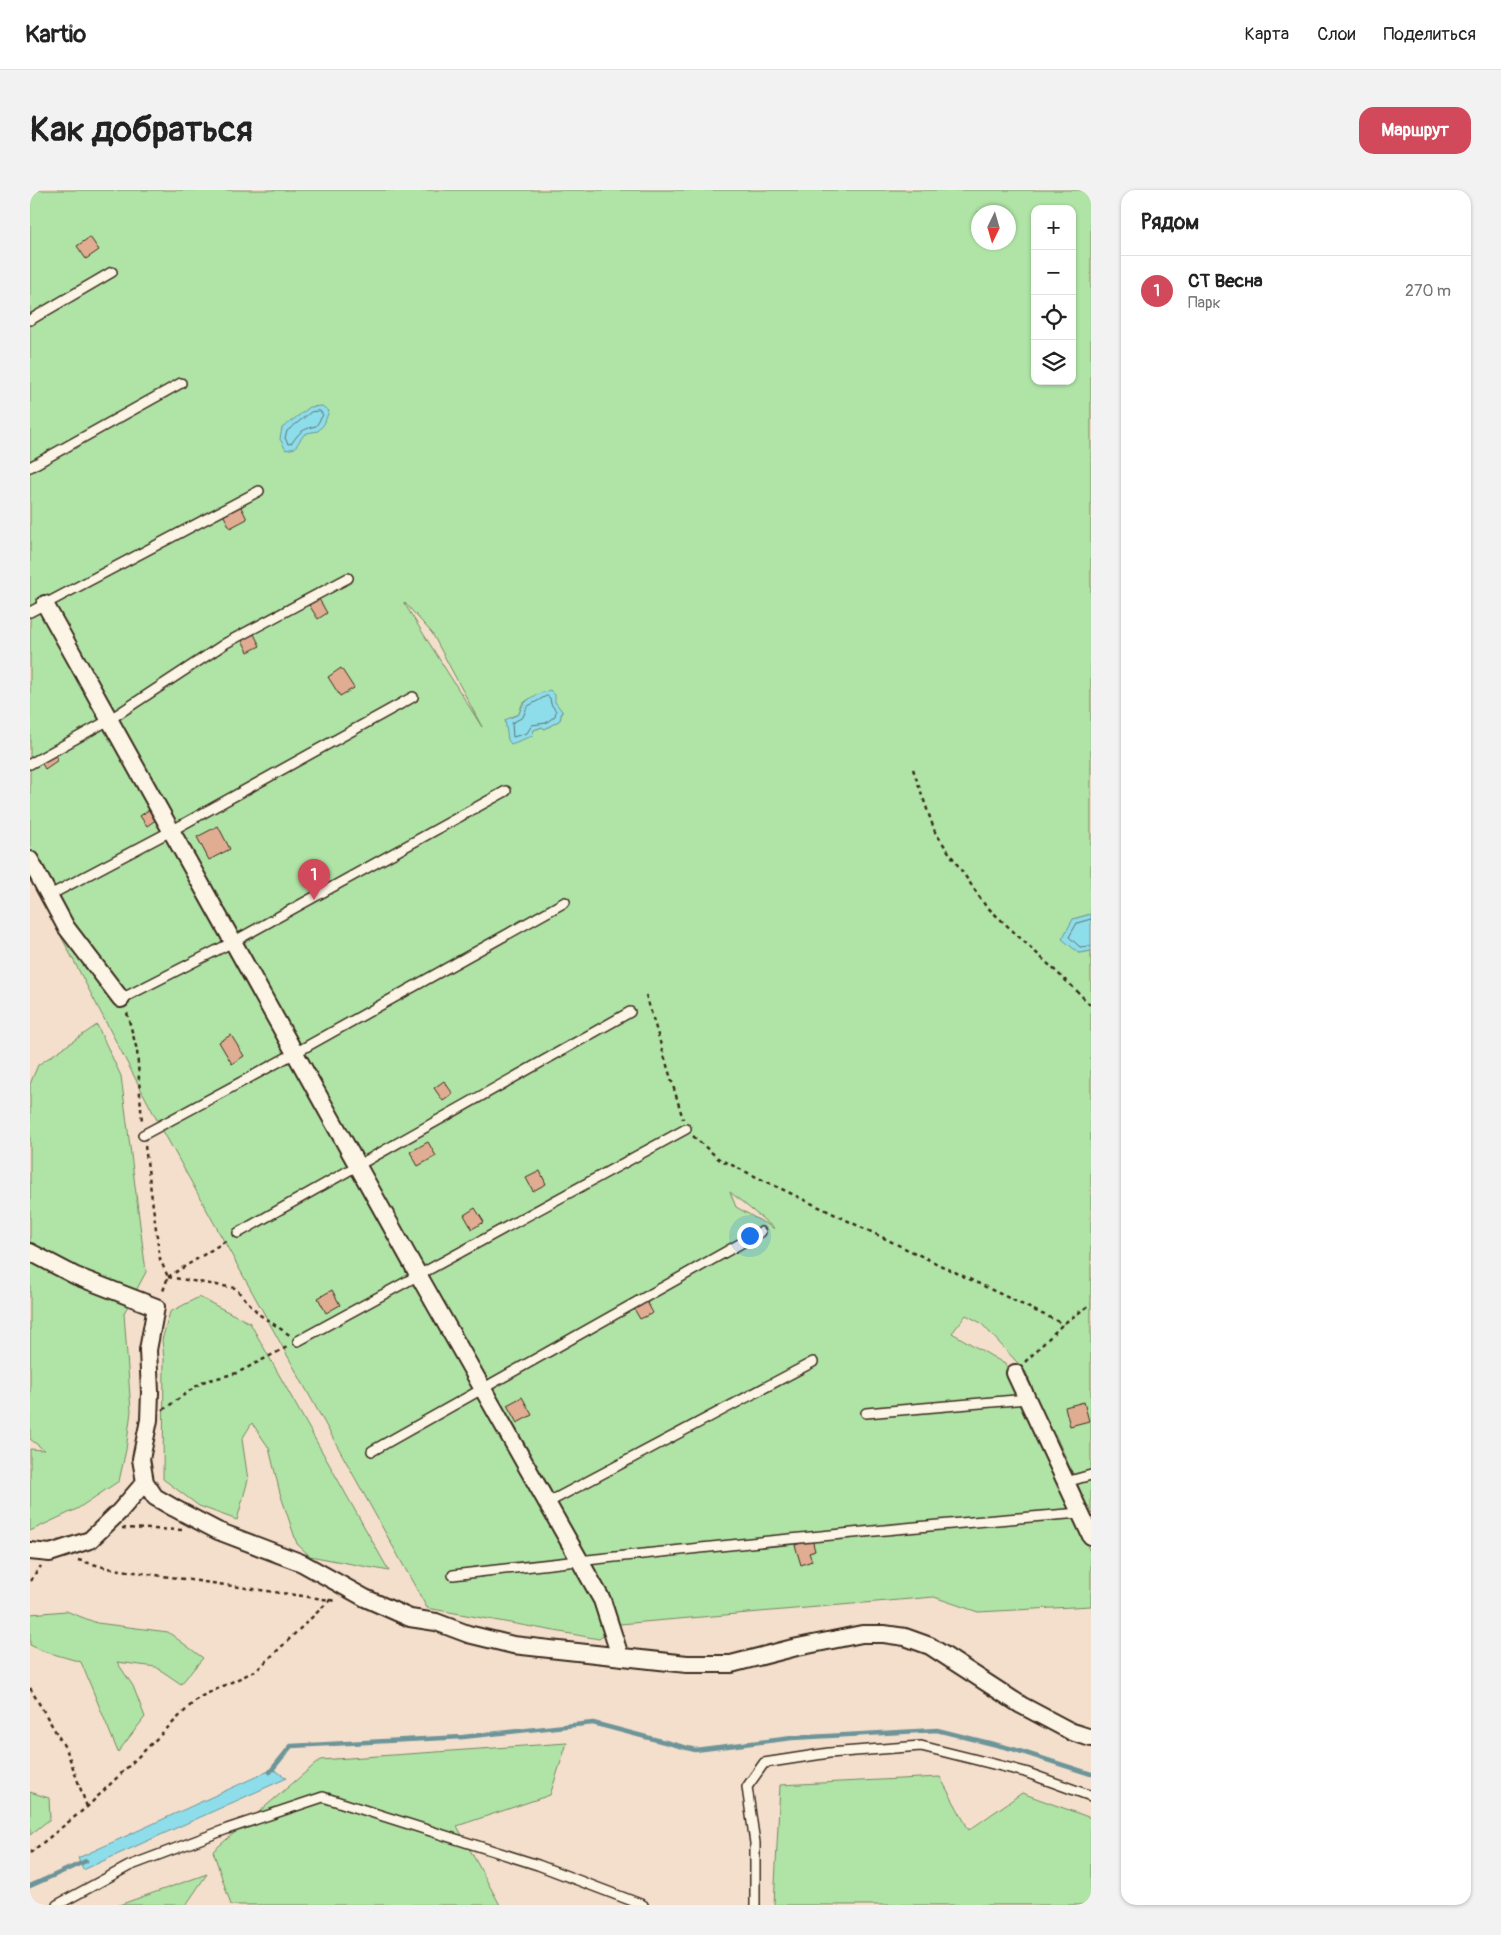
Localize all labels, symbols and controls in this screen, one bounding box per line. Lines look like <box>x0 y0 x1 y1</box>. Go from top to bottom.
text: Kartio <box>25 20 86 49</box>
text: Карта <box>1245 23 1289 46</box>
text: Слои <box>1317 23 1355 46</box>
text: Поделиться <box>1383 23 1476 46</box>
button: Маршрут <box>1359 107 1471 154</box>
text: Как добраться <box>30 108 253 152</box>
north arrow <box>971 205 1016 250</box>
map controls <box>1031 205 1076 385</box>
button: + <box>1031 205 1076 250</box>
text: Рядом <box>1141 209 1199 236</box>
button: − <box>1031 250 1076 295</box>
text: СТ Весна <box>1188 269 1262 293</box>
text: 1 <box>1154 281 1160 301</box>
text: 270 m <box>1405 281 1451 301</box>
text: Парк <box>1188 293 1221 313</box>
button: locate <box>1031 295 1076 340</box>
button: layers <box>1031 340 1076 385</box>
pin: 1 <box>298 859 330 900</box>
your location <box>737 1223 763 1249</box>

